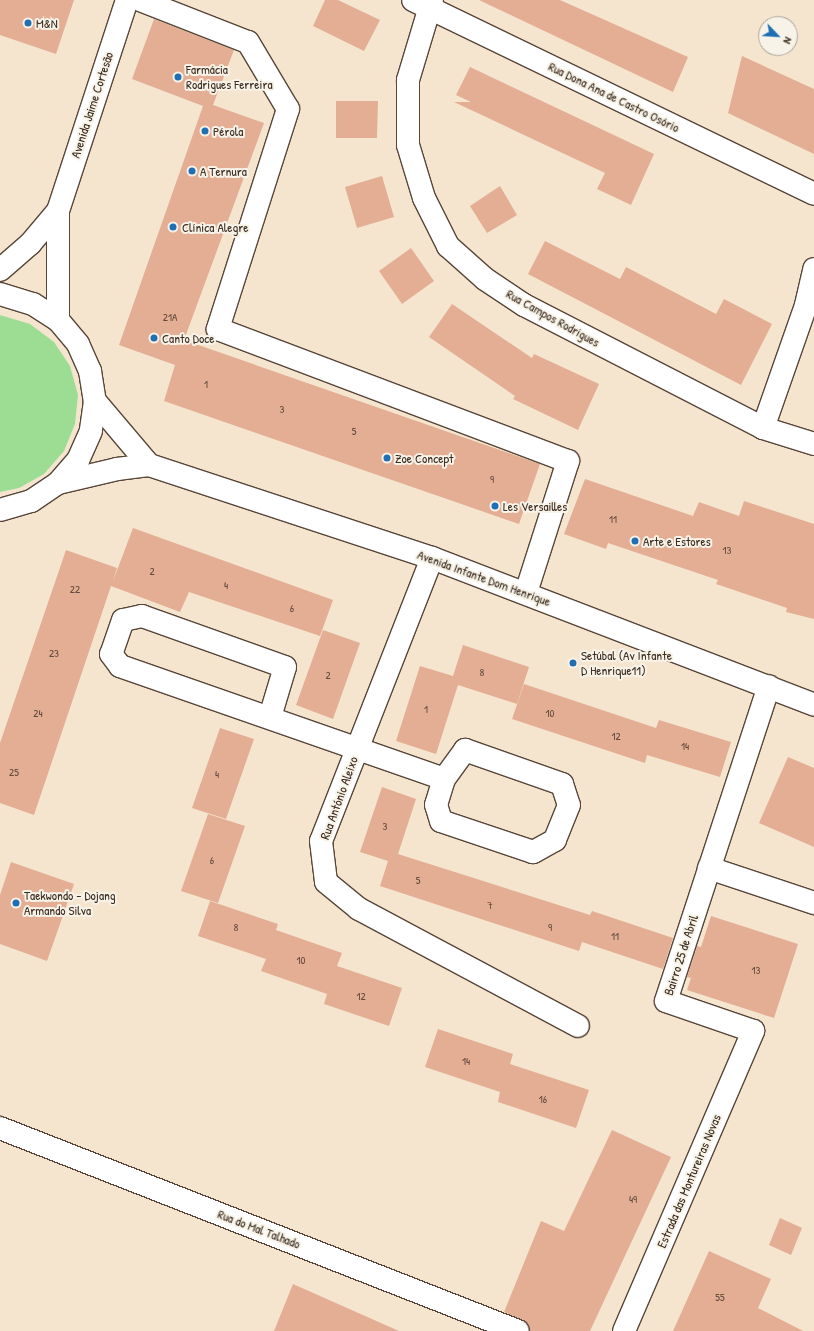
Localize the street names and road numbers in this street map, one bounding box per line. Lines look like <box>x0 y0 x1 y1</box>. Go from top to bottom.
street label: Avenida Jaime Cortesão <box>67 50 117 160</box>
street label: Rua Dona Ana de Castro Osório <box>546 59 682 135</box>
street label: Rua Campos Rodrigues <box>504 286 602 350</box>
street label: Avenida Infante Dom Henrique <box>415 547 553 609</box>
street label: Rua António Aleixo <box>317 754 361 842</box>
street label: Bairro 25 de Abril <box>661 913 701 997</box>
street label: Estrada das Montureiras Novas <box>654 1112 724 1250</box>
street label: Rua do Mal Talhado <box>215 1206 303 1252</box>

